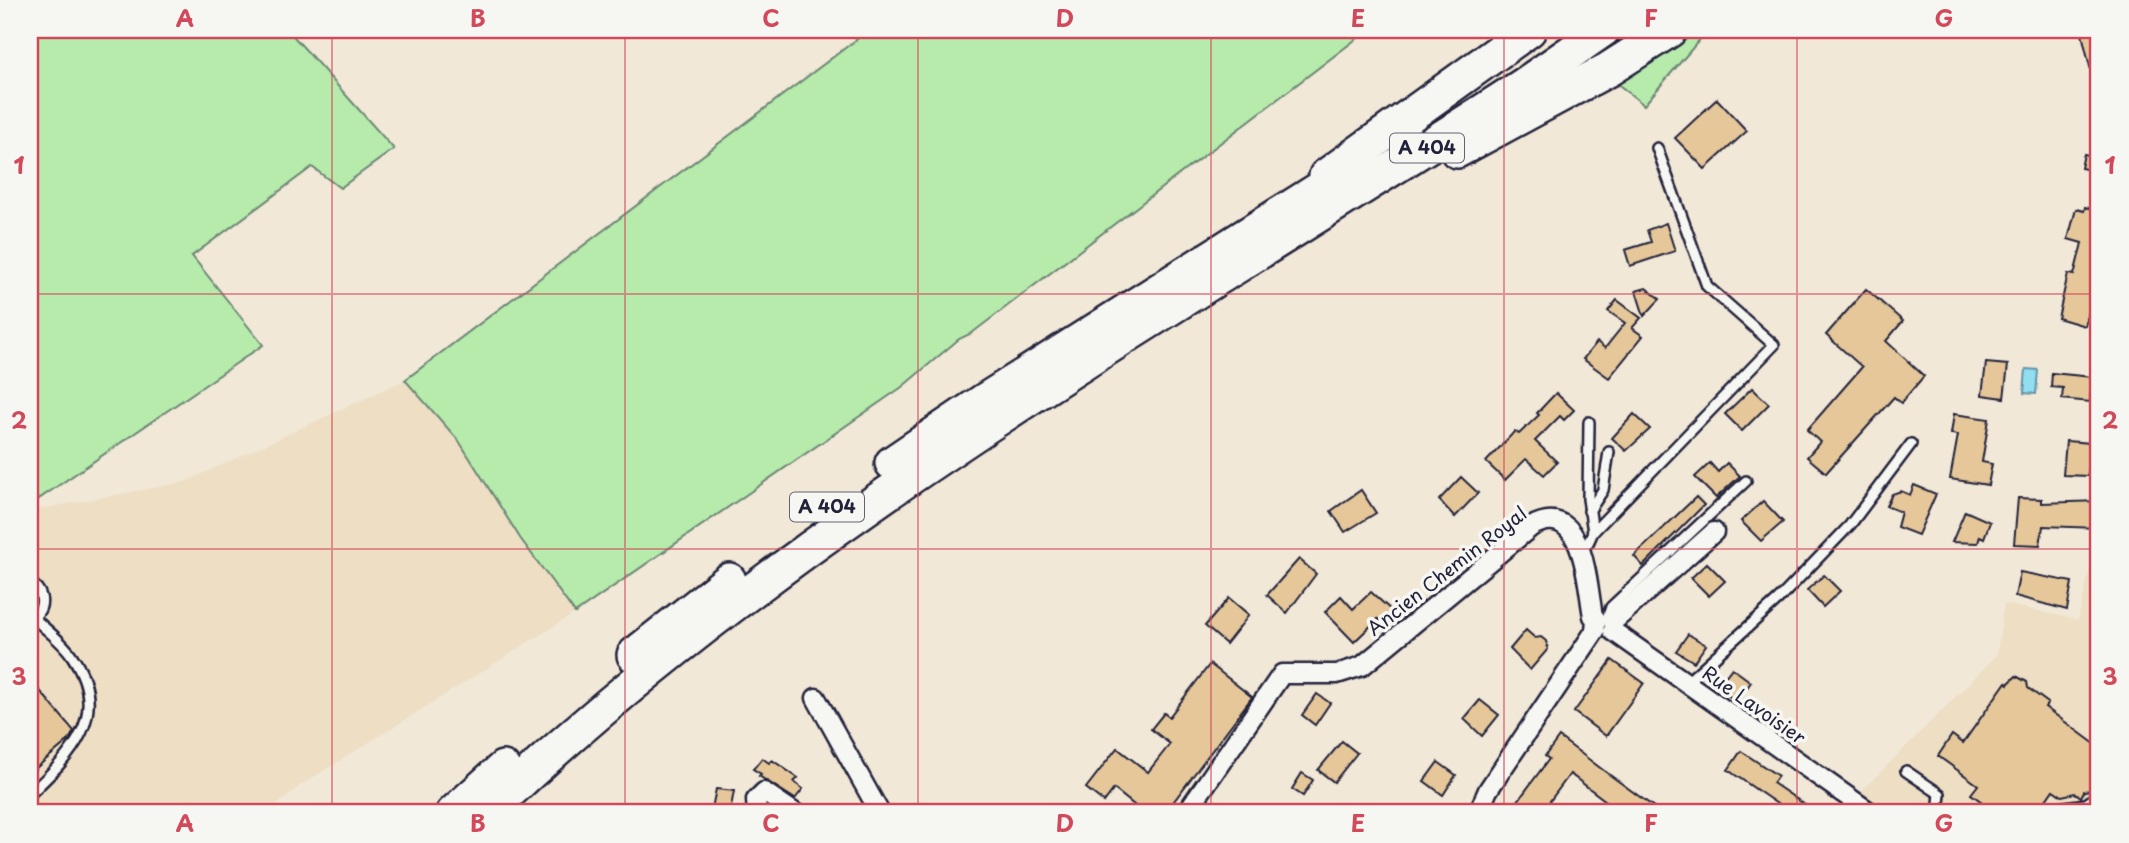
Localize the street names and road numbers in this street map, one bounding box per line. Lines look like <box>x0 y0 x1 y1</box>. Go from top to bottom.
road number: A 404 <box>1390 134 1464 162</box>
road number: A 404 <box>790 492 864 522</box>
street label: Ancien Chemin Royal <box>1361 499 1532 642</box>
street label: Rue Lavoisier <box>1697 658 1812 750</box>

